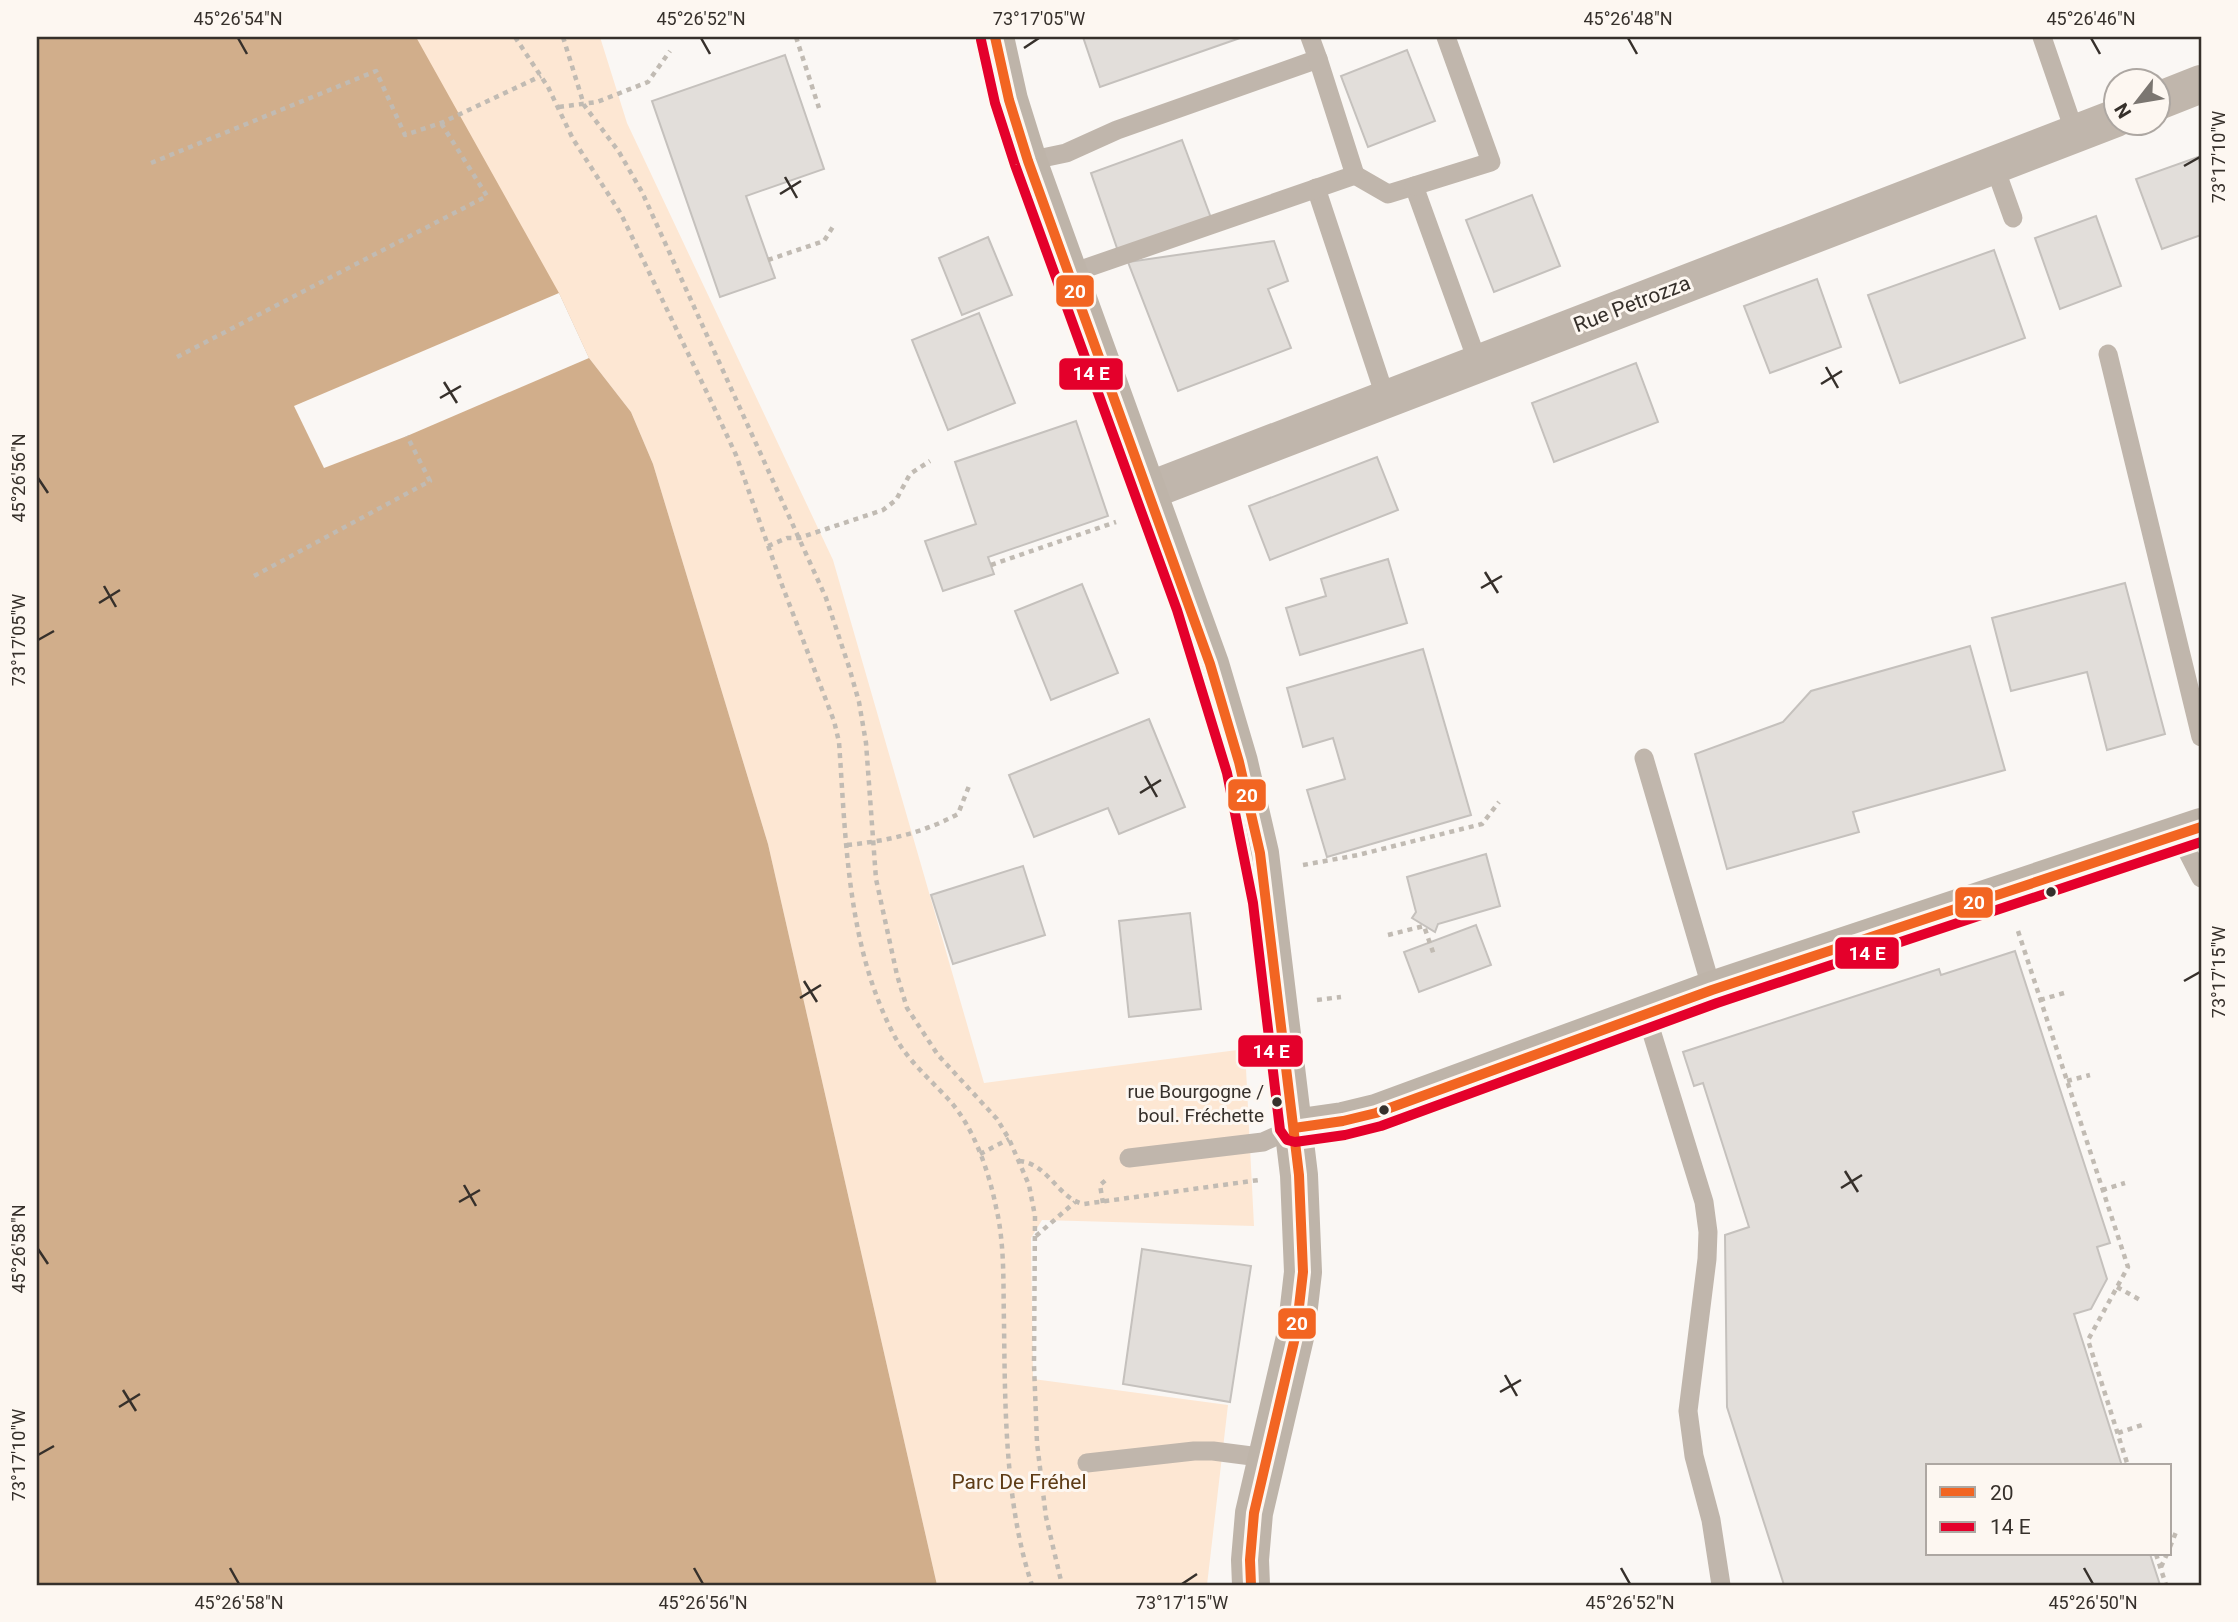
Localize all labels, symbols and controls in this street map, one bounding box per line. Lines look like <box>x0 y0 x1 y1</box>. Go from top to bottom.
text: 45°26'54"N <box>193 8 283 29</box>
text: 45°26'52"N <box>656 8 746 29</box>
text: 73°17'05"W <box>993 8 1085 29</box>
text: 45°26'48"N <box>1583 8 1673 29</box>
text: 45°26'46"N <box>2046 8 2136 29</box>
north arrow <box>2102 66 2172 136</box>
text: N <box>2110 99 2136 122</box>
text: 73°17'10"W <box>2208 111 2229 203</box>
street label: Rue Petrozza <box>1570 271 1694 337</box>
line badge: 20 <box>1055 274 1095 308</box>
text: 20 <box>1064 280 1086 303</box>
line badge: 14 E <box>1058 357 1124 391</box>
text: 14 E <box>1072 362 1110 385</box>
text: 45°26'56"N <box>8 433 29 523</box>
text: 73°17'05"W <box>8 594 29 686</box>
line badge: 20 <box>1227 778 1267 812</box>
text: 20 <box>1236 784 1258 807</box>
unlabelled marker <box>2044 885 2058 899</box>
line badge: 20 <box>1954 886 1994 919</box>
text: 20 <box>1963 891 1985 914</box>
text: 73°17'15"W <box>2208 926 2229 1018</box>
line badge: 14 E <box>1834 936 1900 970</box>
text: 14 E <box>1848 942 1886 965</box>
line badge: 14 E <box>1237 1034 1304 1068</box>
text: 14 E <box>1252 1040 1290 1063</box>
place label: rue Bourgogne / boul. Fréchette <box>1128 1080 1264 1127</box>
marker: rue Bourgogne / boul. Fréchette <box>1270 1095 1284 1109</box>
unlabelled marker <box>1377 1103 1391 1117</box>
text: 45°26'58"N <box>8 1204 29 1294</box>
line badge: 20 <box>1277 1307 1317 1340</box>
text: 20 <box>1286 1312 1308 1335</box>
text: 73°17'10"W <box>8 1409 29 1501</box>
legend <box>1926 1464 2172 1556</box>
park label: Parc De Fréhel <box>951 1470 1087 1494</box>
text: 20 <box>1990 1481 2014 1505</box>
text: 14 E <box>1990 1515 2031 1539</box>
text: 45°26'58"N <box>194 1592 284 1613</box>
text: 45°26'56"N <box>658 1592 748 1613</box>
text: 73°17'15"W <box>1136 1592 1228 1613</box>
text: 45°26'52"N <box>1585 1592 1675 1613</box>
text: 45°26'50"N <box>2048 1592 2138 1613</box>

